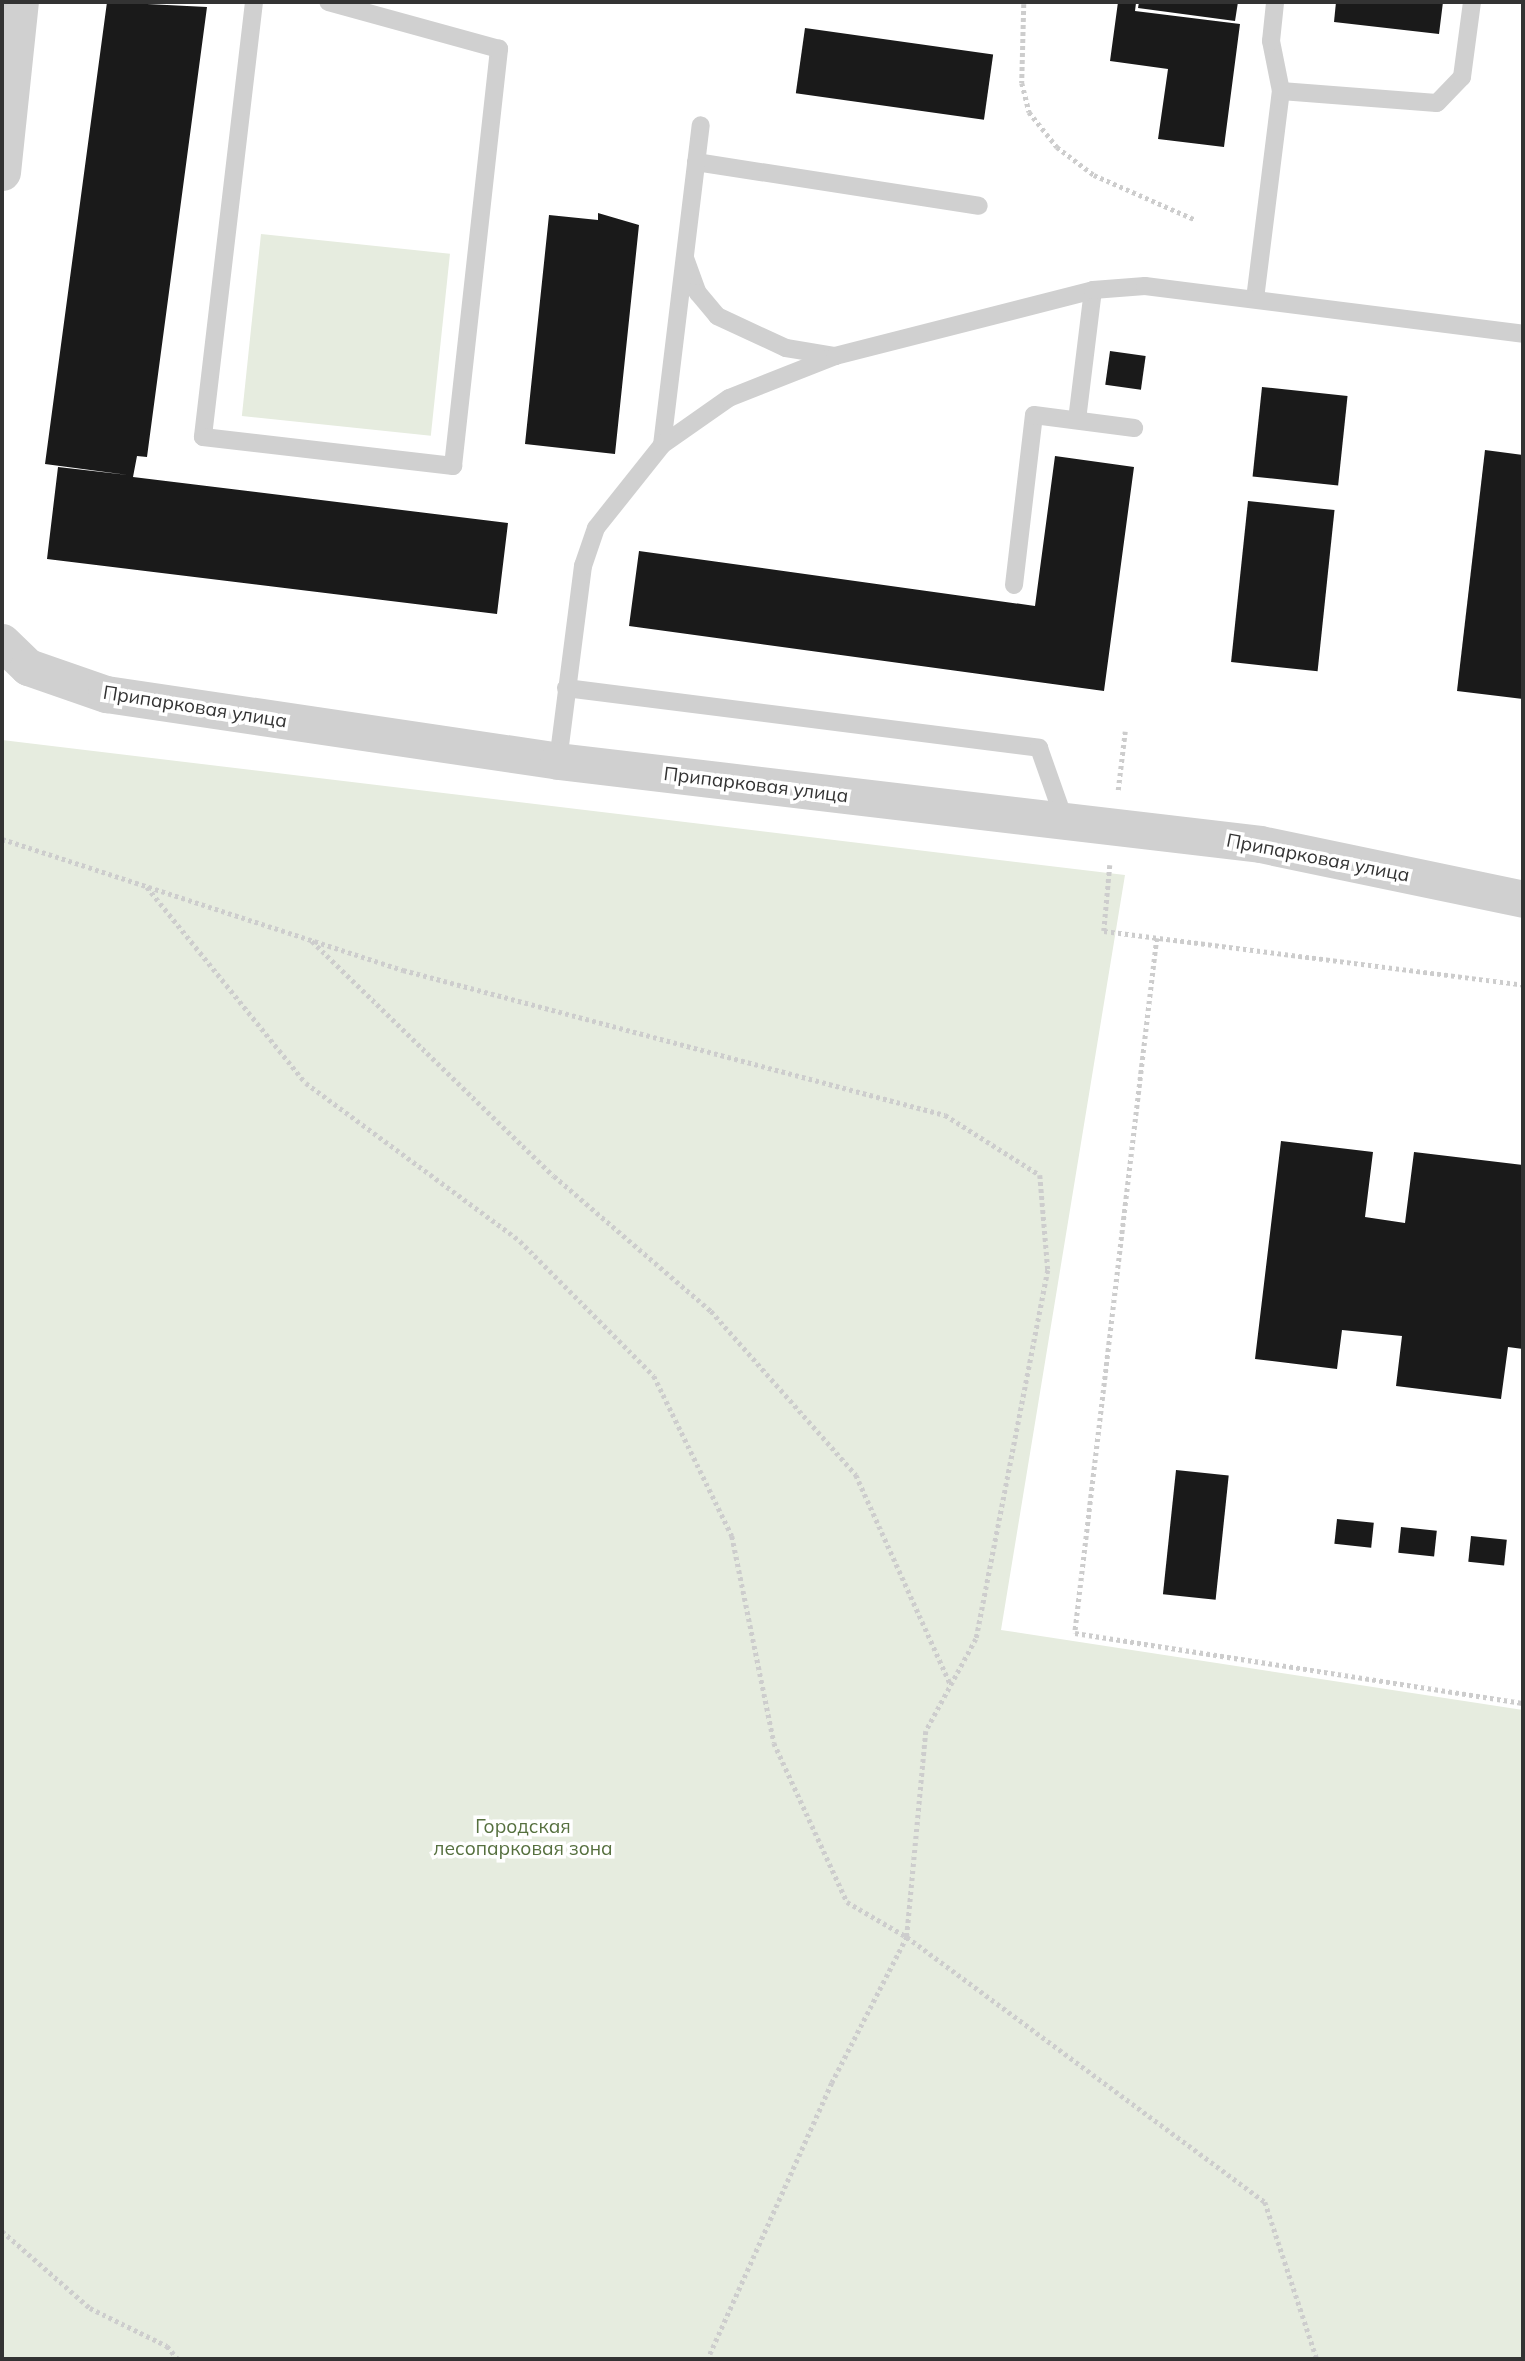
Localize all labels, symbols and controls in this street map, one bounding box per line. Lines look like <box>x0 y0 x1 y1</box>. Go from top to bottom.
street label: Припарковая улица <box>101 681 289 733</box>
street label: Припарковая улица <box>662 762 850 808</box>
street label: Припарковая улица <box>1224 829 1412 887</box>
park label: Городская лесопарковая зона <box>433 1816 613 1860</box>

